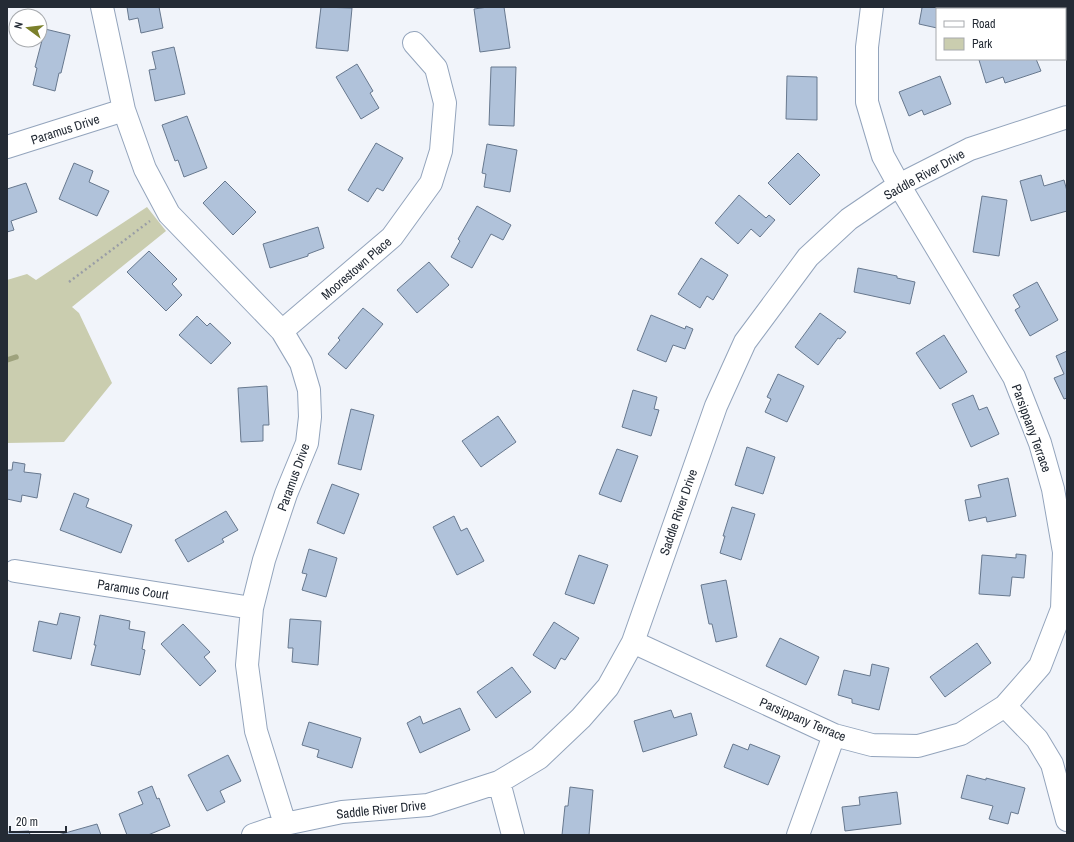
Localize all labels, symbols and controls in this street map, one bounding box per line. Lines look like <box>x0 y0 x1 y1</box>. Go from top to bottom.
north arrow <box>8 8 48 48</box>
legend <box>936 8 1066 60</box>
text: Road <box>972 16 996 32</box>
text: N <box>11 20 26 30</box>
text: Park <box>972 36 992 52</box>
street label: Paramus Drive <box>29 110 102 149</box>
street label: Saddle River Drive <box>881 145 968 204</box>
street label: Moorestown Place <box>318 233 395 304</box>
street label: Parsippany Terrace <box>1008 382 1055 474</box>
street label: Paramus Drive <box>273 441 314 513</box>
street label: Saddle River Drive <box>656 467 701 558</box>
street label: Paramus Court <box>96 575 170 604</box>
street label: Parsippany Terrace <box>757 694 849 745</box>
street label: Saddle River Drive <box>335 796 427 823</box>
scale bar <box>10 808 66 834</box>
text: 20 m <box>16 814 38 830</box>

